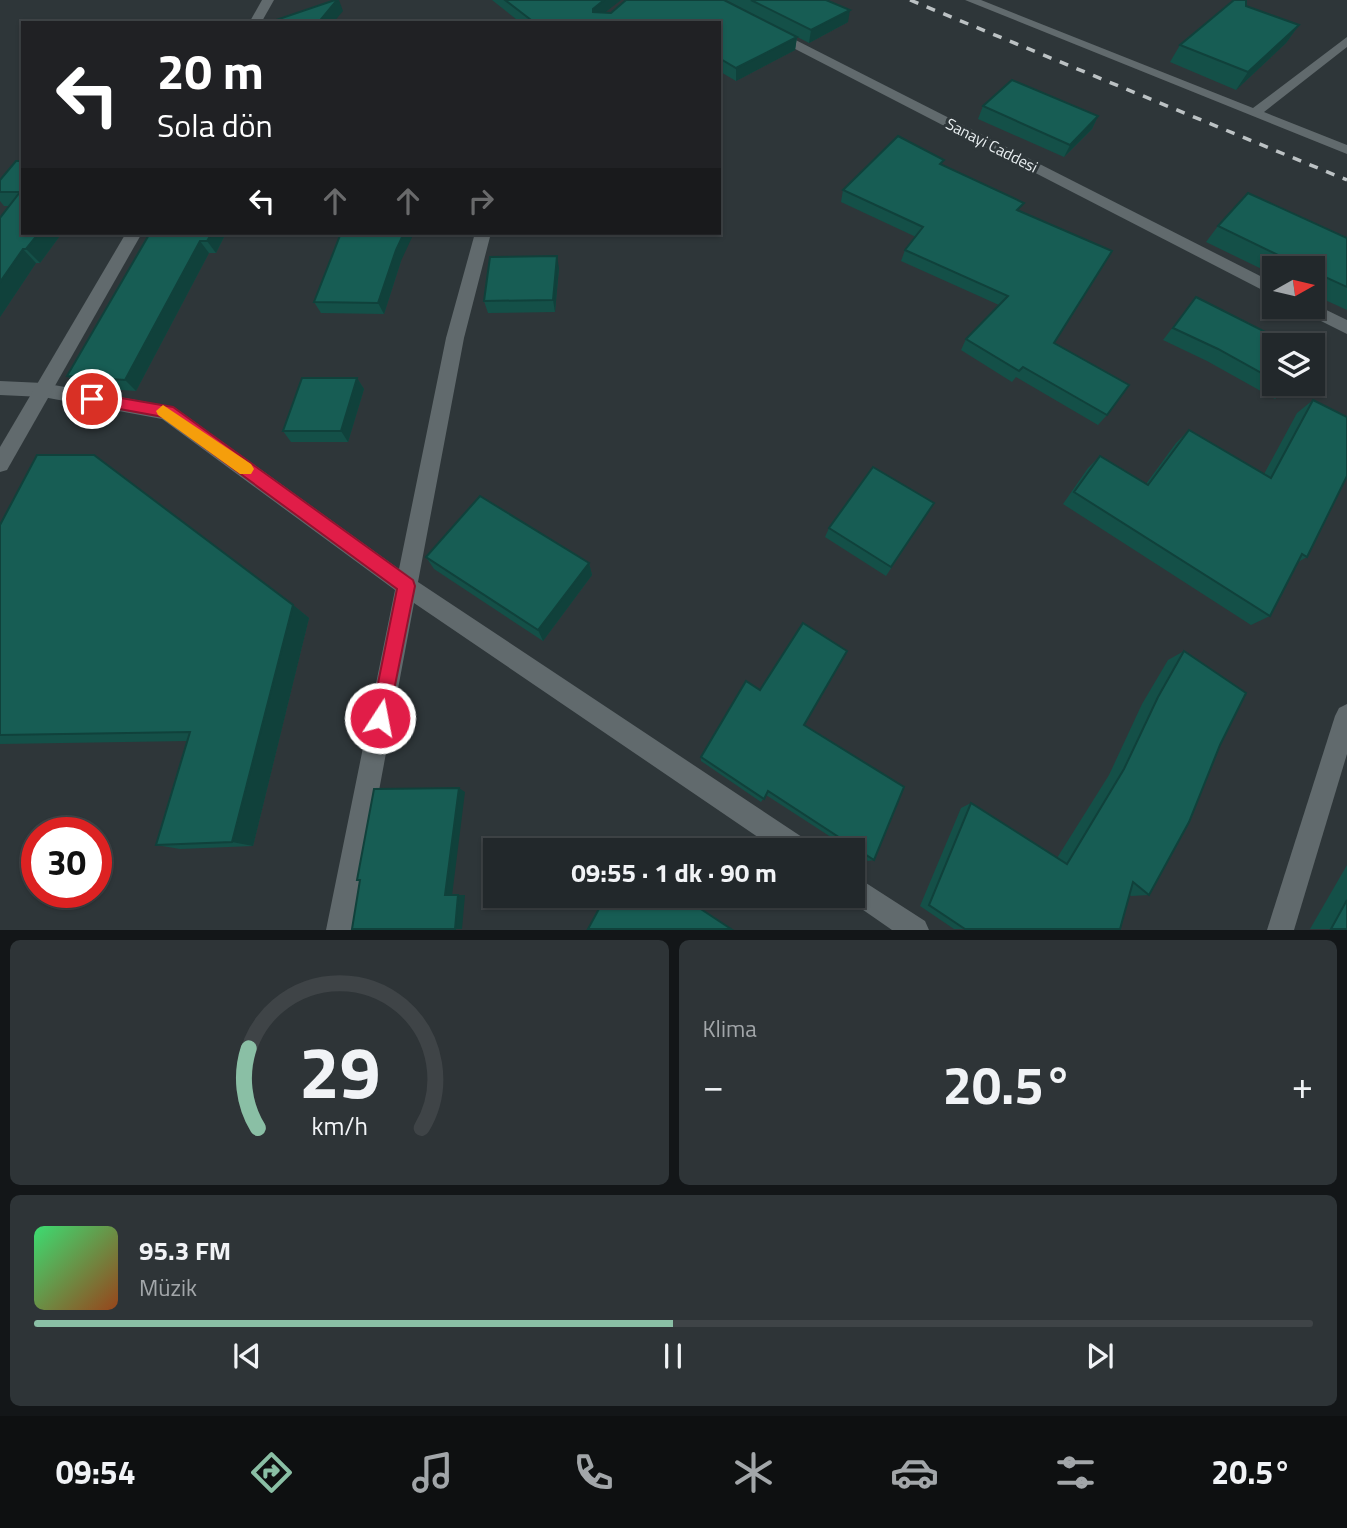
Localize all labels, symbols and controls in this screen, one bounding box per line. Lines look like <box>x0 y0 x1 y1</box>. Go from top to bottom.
text: 20 m <box>157 33 264 108</box>
icon: left <box>42 49 133 140</box>
text: Sola dön <box>157 101 273 149</box>
street label: Sanayi Caddesi <box>942 111 1042 179</box>
icon: left <box>243 182 281 220</box>
icon: ahead <box>316 182 354 220</box>
icon: ahead <box>389 182 427 220</box>
icon: right <box>462 182 500 220</box>
north arrow <box>1262 256 1325 318</box>
map controls <box>1262 256 1325 396</box>
button: layers <box>1262 333 1325 396</box>
pin <box>62 369 122 429</box>
icon: arrive <box>73 380 111 418</box>
position arrow <box>343 681 417 755</box>
speed limit sign: 30 <box>21 817 112 908</box>
text: 09:55 · 1 dk · 90 m <box>571 853 777 892</box>
text: Klima <box>703 1011 757 1046</box>
text: 29 <box>298 1017 380 1127</box>
text: 20.5° <box>943 1045 1073 1124</box>
text: − <box>703 1056 724 1114</box>
text: + <box>1292 1056 1313 1114</box>
text: km/h <box>311 1107 368 1145</box>
text: 95.3 FM <box>139 1231 231 1270</box>
text: Müzik <box>139 1270 197 1305</box>
icon: previous <box>228 1337 266 1375</box>
icon: pause <box>654 1337 692 1375</box>
icon: next <box>1081 1337 1119 1375</box>
text: 09:54 <box>56 1448 136 1496</box>
icon: directions <box>247 1448 296 1497</box>
icon: music <box>408 1448 457 1497</box>
icon: phone <box>569 1448 618 1497</box>
icon: climate <box>729 1448 778 1497</box>
icon: car <box>890 1448 939 1497</box>
icon: filters <box>1051 1448 1100 1497</box>
text: 20.5° <box>1211 1448 1291 1496</box>

